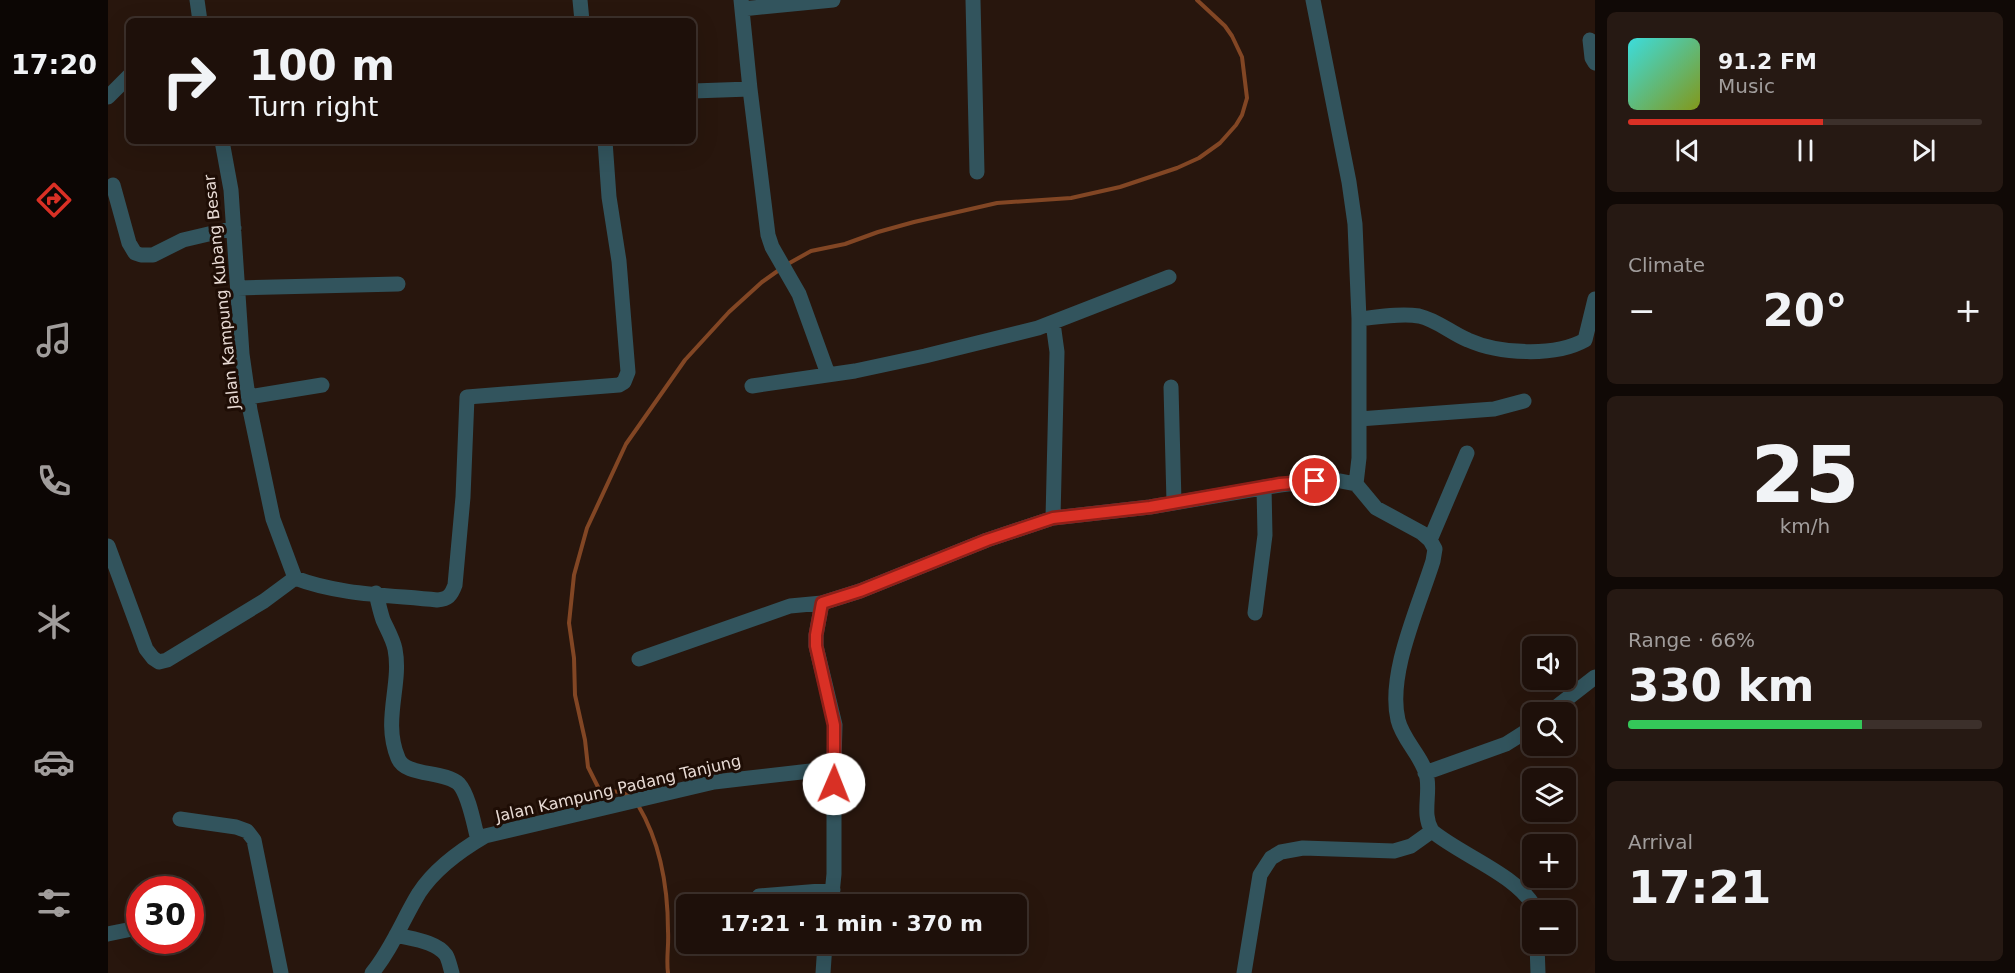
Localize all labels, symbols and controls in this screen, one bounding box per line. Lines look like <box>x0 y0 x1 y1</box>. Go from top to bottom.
text: 100 m <box>249 41 395 90</box>
icon: right <box>150 42 228 120</box>
text: 17:20 <box>11 49 97 80</box>
text: 91.2 FM <box>1718 49 1817 74</box>
text: Music <box>1718 74 1775 98</box>
text: Turn right <box>249 91 378 122</box>
icon: previous <box>1671 134 1704 167</box>
icon: pause <box>1789 134 1822 167</box>
icon: next <box>1907 134 1940 167</box>
street label: Jalan Kampung Kubang Besar <box>200 173 243 411</box>
icon: directions <box>33 179 75 221</box>
text: Climate <box>1628 253 1705 277</box>
text: 20° <box>1762 284 1848 337</box>
text: − <box>1628 291 1656 330</box>
text: + <box>1954 291 1982 330</box>
icon: music <box>33 319 75 361</box>
text: 25 <box>1751 430 1859 520</box>
pin <box>1289 455 1340 506</box>
icon: phone <box>33 460 75 502</box>
icon: arrive <box>1298 464 1331 497</box>
text: km/h <box>1780 514 1830 538</box>
icon: climate <box>33 601 75 643</box>
text: Range · 66% <box>1628 628 1755 652</box>
map controls <box>1522 636 1576 954</box>
button: sound <box>1522 636 1576 690</box>
text: 330 km <box>1628 659 1814 712</box>
button: search <box>1522 702 1576 756</box>
icon: car <box>33 741 75 783</box>
street label: Jalan Kampung Padang Tanjung <box>493 751 743 826</box>
position arrow <box>802 752 866 816</box>
button: layers <box>1522 768 1576 822</box>
text: Arrival <box>1628 830 1693 854</box>
button: + <box>1522 834 1576 888</box>
text: 17:21 <box>1628 861 1771 914</box>
speed limit sign: 30 <box>126 876 204 954</box>
icon: filters <box>33 882 75 924</box>
button: − <box>1522 900 1576 954</box>
text: 17:21 · 1 min · 370 m <box>720 911 983 936</box>

